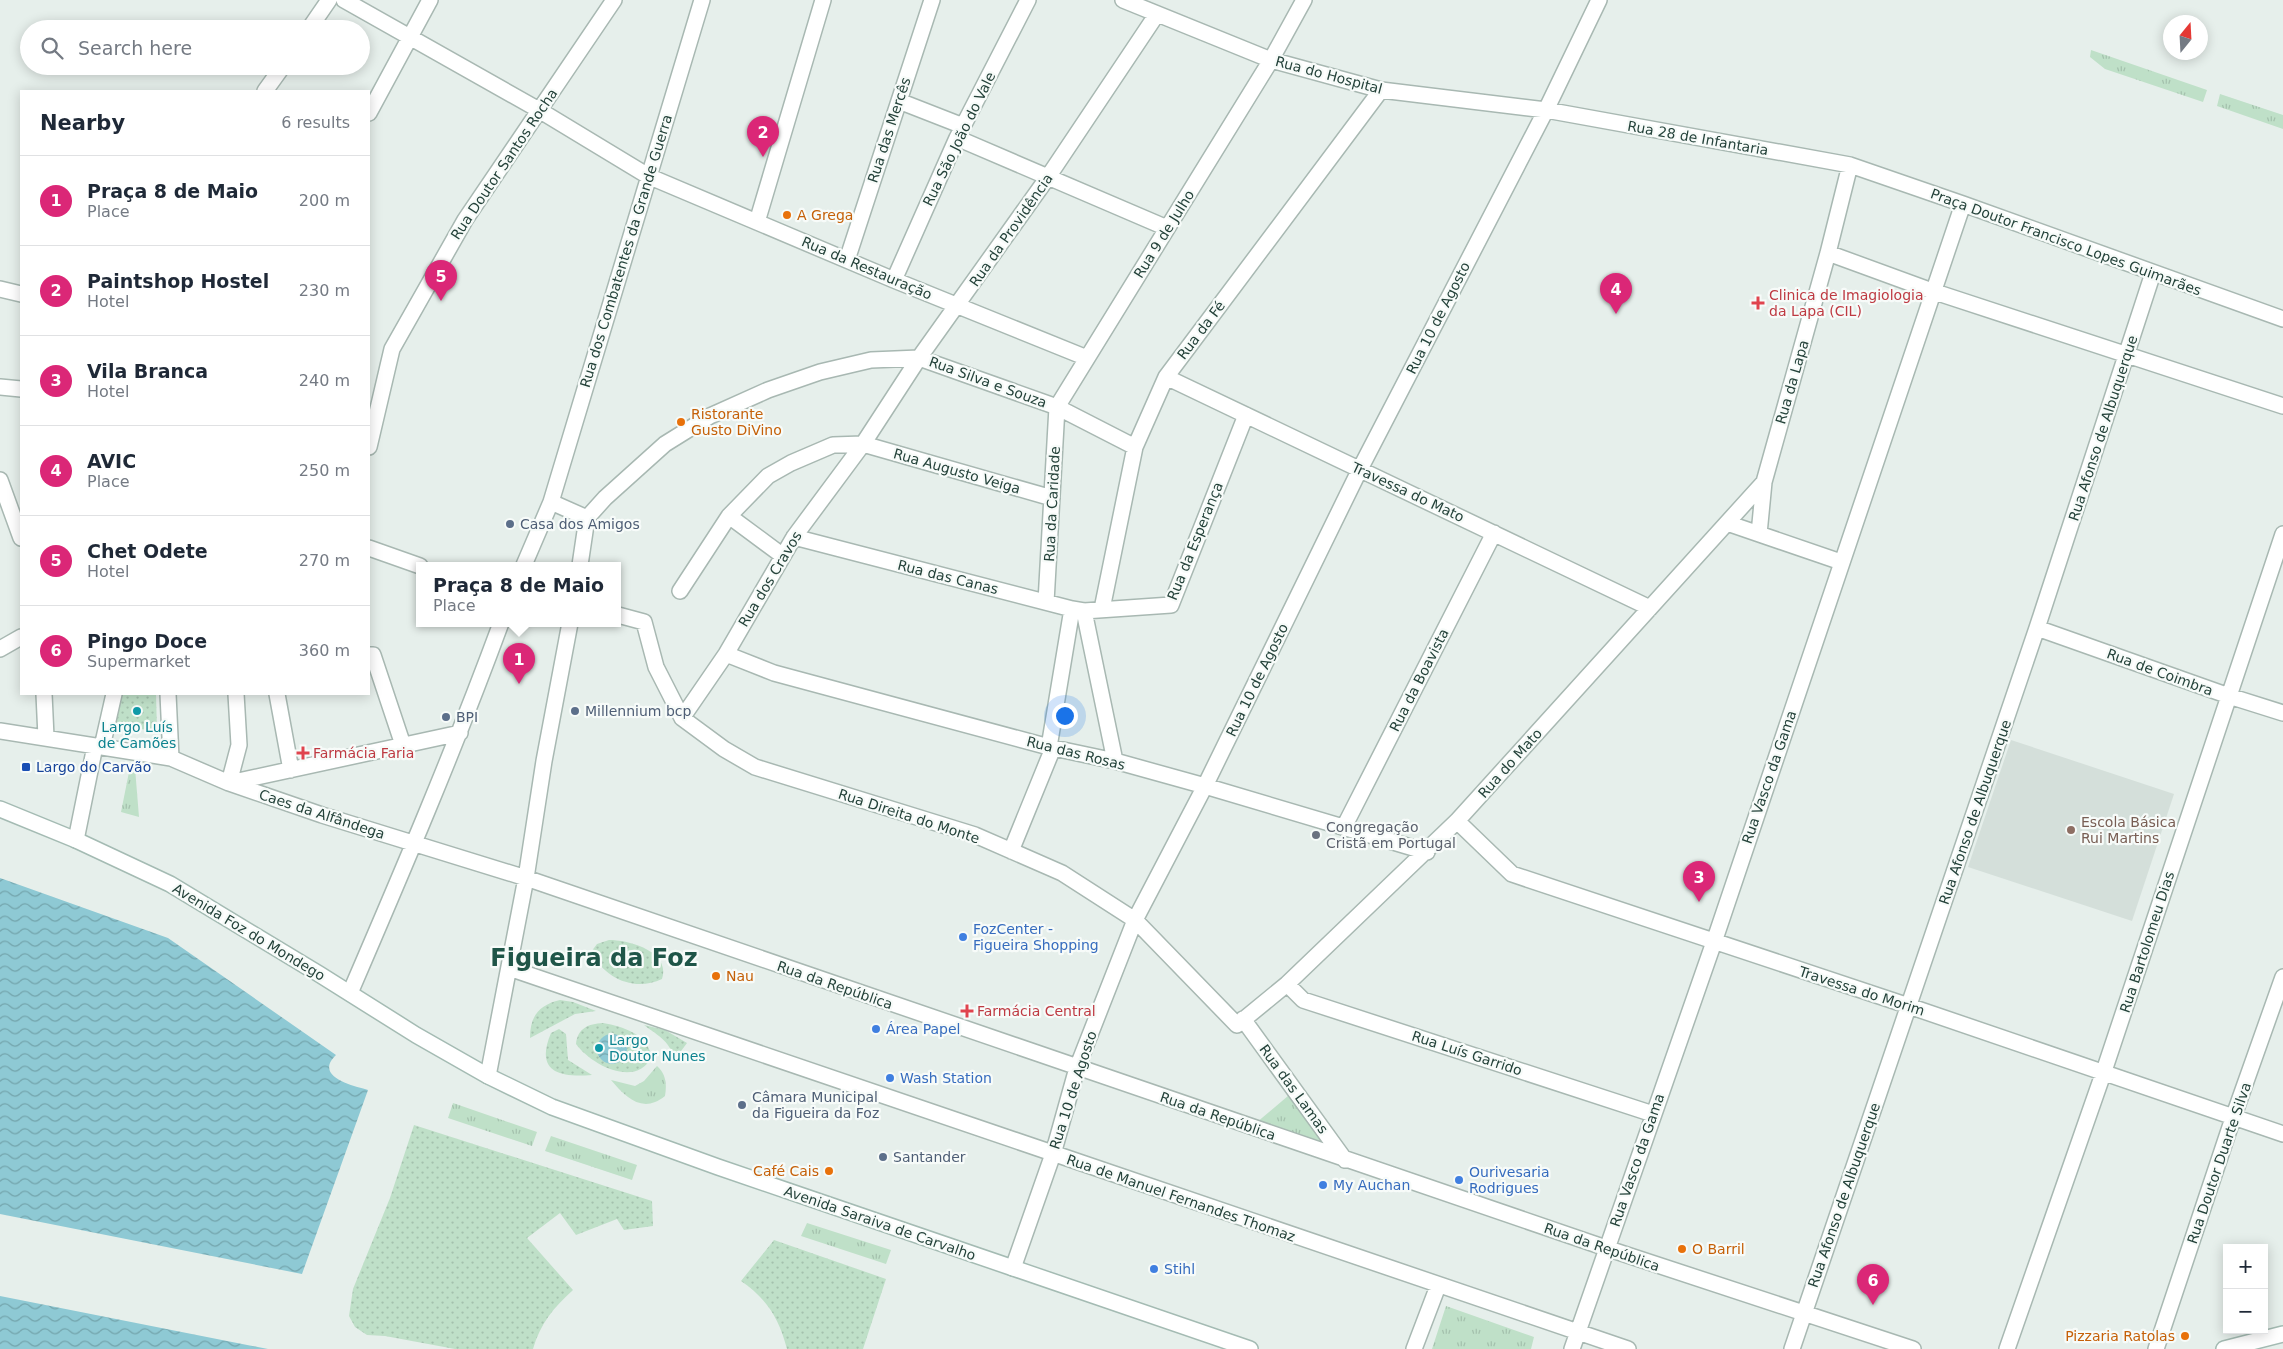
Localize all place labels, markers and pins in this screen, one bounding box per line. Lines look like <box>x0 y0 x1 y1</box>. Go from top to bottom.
pin: 2 <box>747 116 779 157</box>
place label: A Grega <box>797 207 853 223</box>
marker: A Grega <box>781 209 793 221</box>
pin: 5 <box>425 260 457 301</box>
pin: 4 <box>1600 273 1632 314</box>
place label: Clinica de Imagiologia da Lapa (CIL) <box>1769 287 1924 319</box>
marker: Clinica de Imagiologia da Lapa (CIL) <box>1751 296 1765 310</box>
place label: Ristorante Gusto DiVino <box>691 406 782 438</box>
marker: Ristorante Gusto DiVino <box>675 416 687 428</box>
place label: Casa dos Amigos <box>520 516 640 532</box>
marker: Casa dos Amigos <box>504 518 516 530</box>
pin: 1 <box>503 643 535 684</box>
place label: Millennium bcp <box>585 703 692 719</box>
marker: Largo Luís de Camões <box>131 705 143 717</box>
marker: Millennium bcp <box>569 705 581 717</box>
place label: BPI <box>456 709 478 725</box>
marker: BPI <box>440 711 452 723</box>
place label: Largo Luís de Camões <box>98 719 176 751</box>
place label: Farmácia Faria <box>313 745 414 761</box>
marker: Farmácia Faria <box>297 747 309 759</box>
place label: Largo do Carvão <box>36 759 151 775</box>
marker: Largo do Carvão <box>20 761 32 773</box>
place label: Escola Básica Rui Martins <box>2081 814 2176 846</box>
place label: Congregação Cristã em Portugal <box>1326 819 1456 851</box>
marker: Escola Básica Rui Martins <box>2065 824 2077 836</box>
marker: Congregação Cristã em Portugal <box>1310 829 1322 841</box>
pin: 3 <box>1683 861 1715 902</box>
place label: FozCenter - Figueira Shopping <box>973 921 1099 953</box>
marker: FozCenter - Figueira Shopping <box>957 931 969 943</box>
place label: Nau <box>726 968 754 984</box>
marker: Nau <box>710 970 722 982</box>
place label: Farmácia Central <box>977 1003 1096 1019</box>
marker: Farmácia Central <box>961 1005 973 1017</box>
place label: Área Papel <box>886 1021 960 1037</box>
marker: Área Papel <box>870 1023 882 1035</box>
place label: Largo Doutor Nunes <box>609 1032 706 1064</box>
marker: Largo Doutor Nunes <box>593 1042 605 1054</box>
place label: Wash Station <box>900 1070 992 1086</box>
marker: Wash Station <box>884 1072 896 1084</box>
place label: Câmara Municipal da Figueira da Foz <box>752 1089 879 1121</box>
marker: Câmara Municipal da Figueira da Foz <box>736 1099 748 1111</box>
place label: Santander <box>893 1149 966 1165</box>
marker: Santander <box>877 1151 889 1163</box>
place label: Café Cais <box>753 1163 819 1179</box>
place label: Ourivesaria Rodrigues <box>1469 1164 1550 1196</box>
marker: Café Cais <box>823 1165 835 1177</box>
marker: Ourivesaria Rodrigues <box>1453 1174 1465 1186</box>
place label: My Auchan <box>1333 1177 1410 1193</box>
marker: My Auchan <box>1317 1179 1329 1191</box>
place label: O Barril <box>1692 1241 1745 1257</box>
marker: O Barril <box>1676 1243 1688 1255</box>
place label: Stihl <box>1164 1261 1195 1277</box>
marker: Stihl <box>1148 1263 1160 1275</box>
pin: 6 <box>1857 1264 1889 1305</box>
place label: Pizzaria Ratolas <box>2065 1328 2175 1344</box>
marker: Pizzaria Ratolas <box>2179 1330 2191 1342</box>

